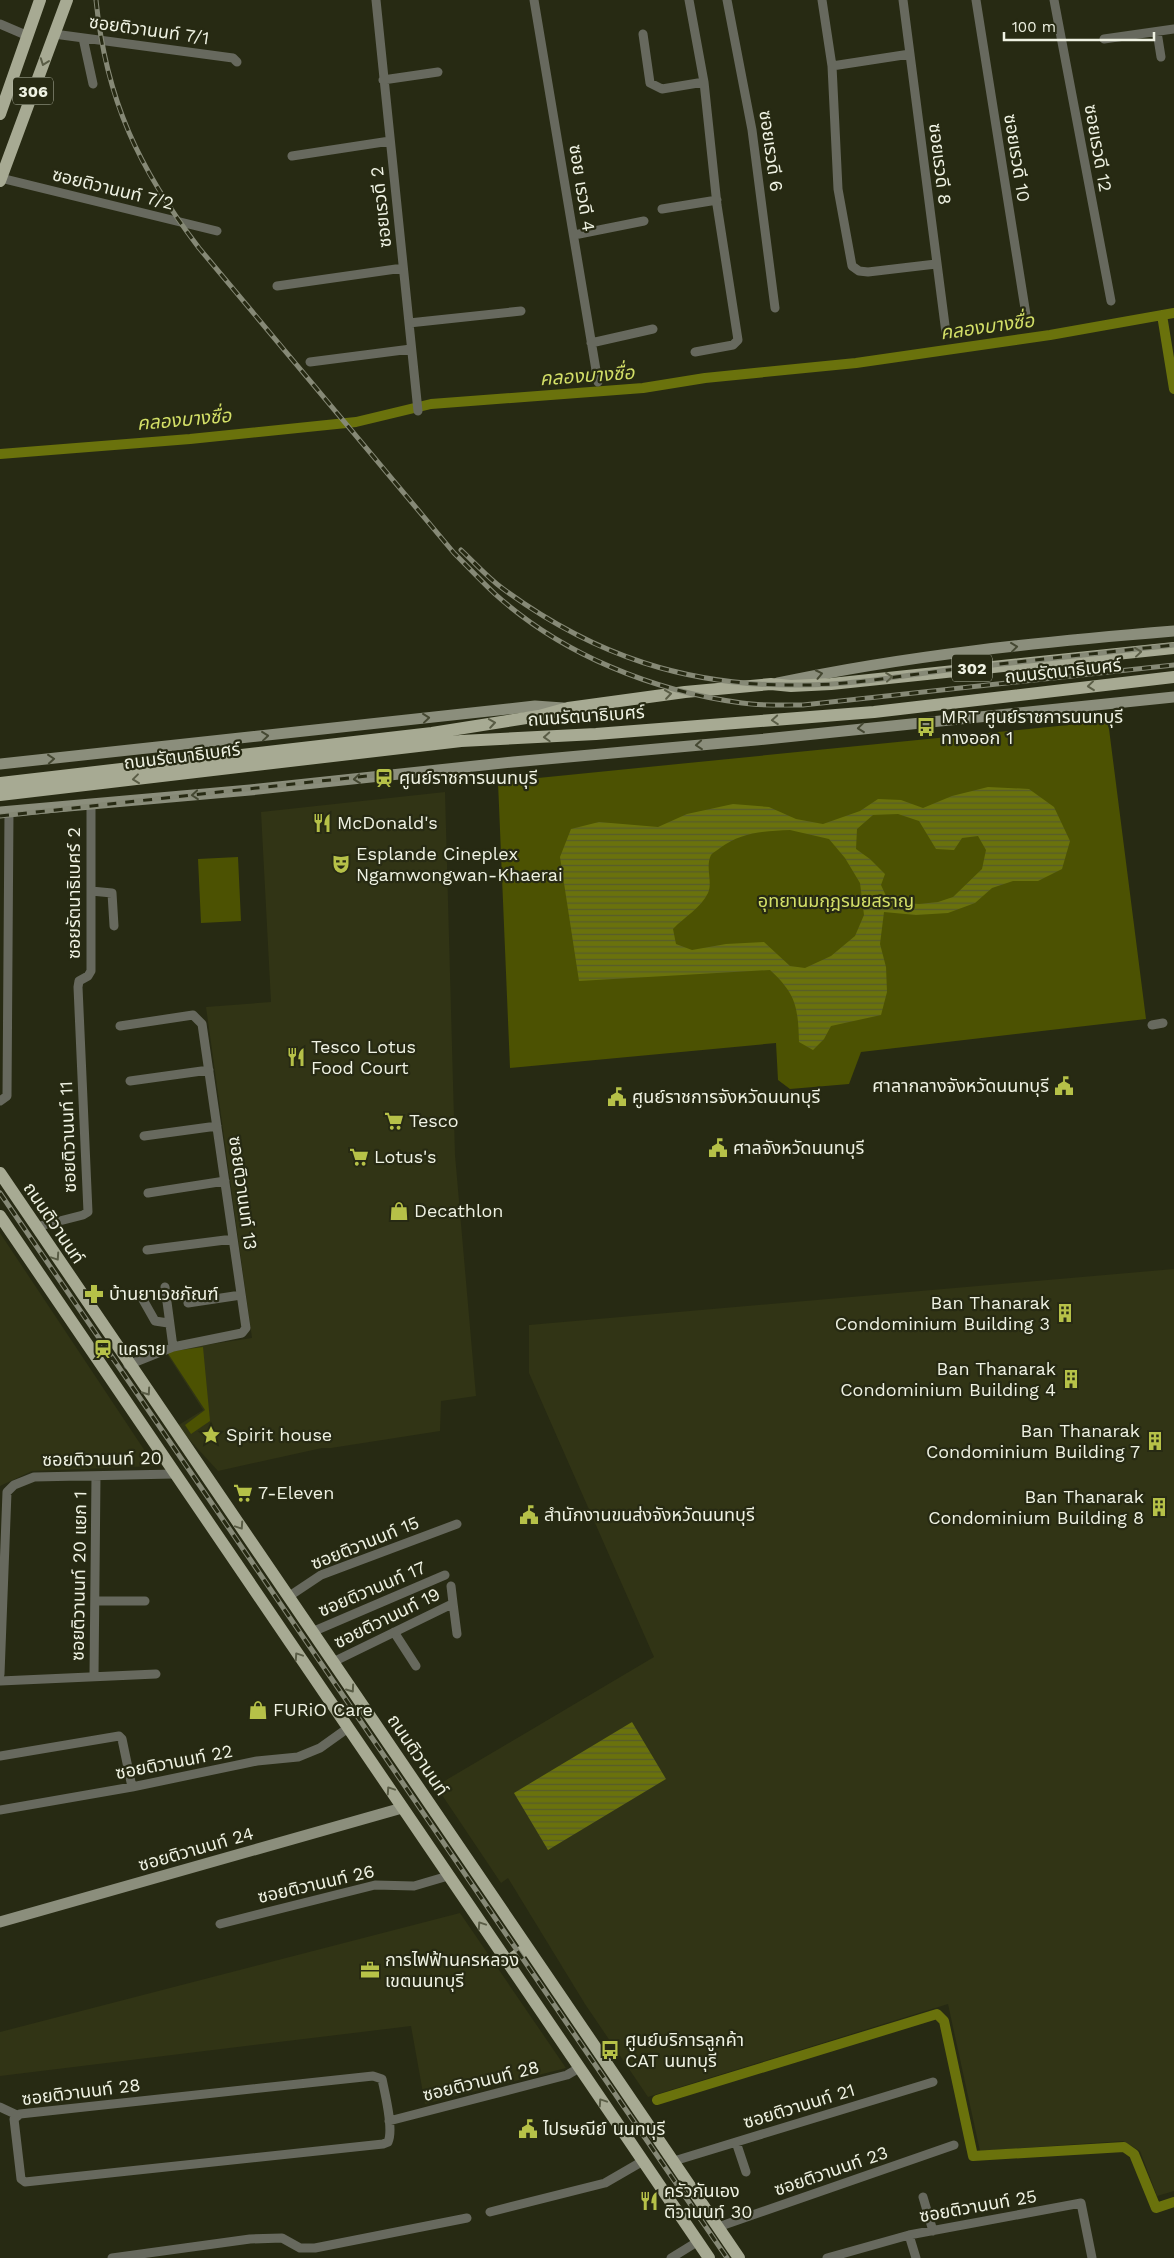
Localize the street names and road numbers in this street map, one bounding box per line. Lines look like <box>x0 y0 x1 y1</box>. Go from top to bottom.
street label: ซอยติวานนท์ 7/1 <box>88 11 210 48</box>
road number: 306 <box>13 78 53 104</box>
street label: ซอยเรวดี 12 <box>1080 103 1116 193</box>
street label: ซอยเรวดี 6 <box>755 109 788 193</box>
street label: ซอยเรวดี 10 <box>1000 112 1035 203</box>
street label: ซอยเรวดี 8 <box>925 122 956 206</box>
street label: ซอย เรวดี 4 <box>565 143 600 233</box>
street label: ซอยติวานนท์ 7/2 <box>50 163 176 214</box>
street label: ซอยเรวดี 2 <box>366 165 395 249</box>
road number: 302 <box>952 654 992 681</box>
street label: ถนนรัตนาธิเบศร์ <box>1003 654 1123 687</box>
street label: ถนนรัตนาธิเบศร์ <box>527 701 646 730</box>
street label: ถนนรัตนาธิเบศร์ <box>122 738 242 773</box>
street label: ซอยรัตนาธิเบศร์ 2 <box>63 827 84 959</box>
street label: ซอยติวานนท์ 11 <box>55 1081 80 1193</box>
street label: ซอยติวานนท์ 13 <box>225 1135 262 1251</box>
street label: ถนนติวานนท์ <box>20 1178 89 1267</box>
street label: ซอยติวานนท์ 20 <box>42 1447 162 1470</box>
street label: ซอยติวานนท์ 20 แยก 1 <box>67 1491 90 1661</box>
street label: ซอยติวานนท์ 15 <box>308 1511 422 1574</box>
street label: ซอยติวานนท์ 17 <box>315 1556 429 1621</box>
street label: ซอยติวานนท์ 19 <box>330 1583 443 1652</box>
street label: ถนนติวานนท์ <box>384 1710 453 1799</box>
street label: ซอยติวานนท์ 22 <box>114 1740 234 1783</box>
street label: ซอยติวานนท์ 24 <box>136 1822 256 1875</box>
street label: ซอยติวานนท์ 26 <box>255 1860 376 1907</box>
street label: ซอยติวานนท์ 28 <box>420 2056 541 2105</box>
street label: ซอยติวานนท์ 28 <box>20 2074 141 2109</box>
street label: ซอยติวานนท์ 21 <box>741 2079 857 2132</box>
street label: ซอยติวานนท์ 23 <box>771 2141 890 2200</box>
street label: ซอยติวานนท์ 25 <box>918 2185 1038 2226</box>

